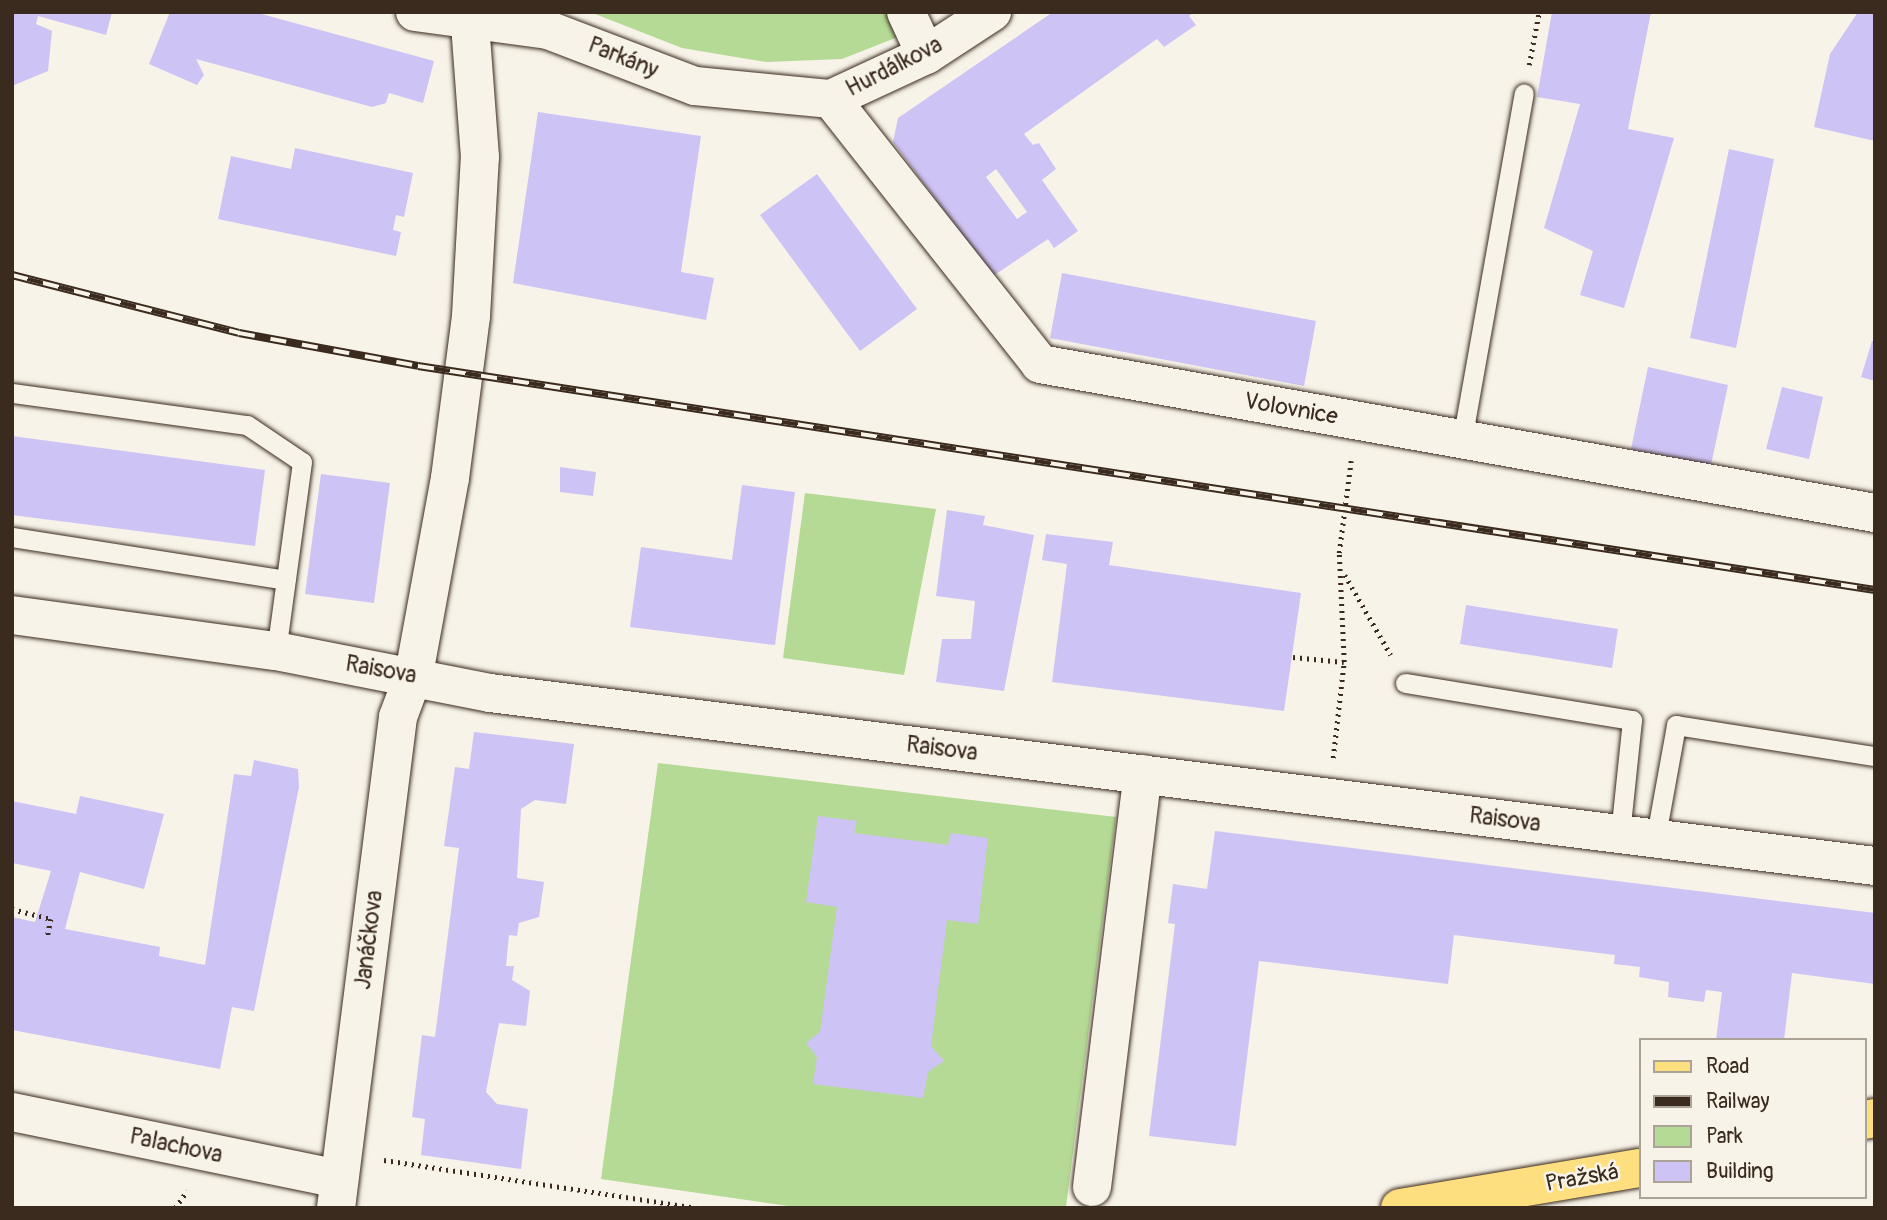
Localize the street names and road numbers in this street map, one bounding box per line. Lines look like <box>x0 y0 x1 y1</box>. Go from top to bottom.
street label: Parkány <box>584 31 662 85</box>
street label: Hurdálkova <box>841 31 947 103</box>
street label: Volovnice <box>1242 387 1340 431</box>
street label: Raisova <box>343 650 419 690</box>
street label: Raisova <box>905 731 979 767</box>
street label: Raisova <box>1468 802 1542 838</box>
street label: Janáčkova <box>349 889 389 991</box>
street label: Palachova <box>127 1123 225 1169</box>
street label: Pražská <box>1543 1158 1621 1198</box>

